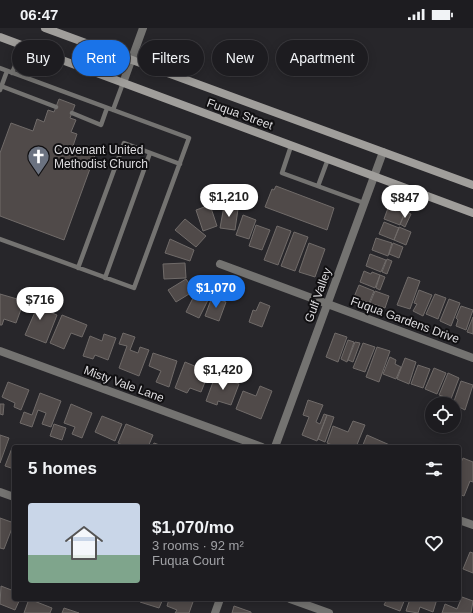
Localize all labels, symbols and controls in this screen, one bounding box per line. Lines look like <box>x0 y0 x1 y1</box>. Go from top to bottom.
text: 06:47 <box>20 6 58 23</box>
chip: Buy <box>12 40 64 76</box>
chip: Rent <box>72 40 130 76</box>
chip: Filters <box>138 40 204 76</box>
chip: New <box>212 40 268 76</box>
chip: Apartment <box>276 40 368 76</box>
street label: Fuqua Street <box>205 96 276 133</box>
place label: Covenant United Methodist Church <box>54 143 148 171</box>
church icon: Covenant United Methodist Church <box>26 144 52 177</box>
pin: $1,210 <box>196 184 262 218</box>
pin: $847 <box>381 185 429 219</box>
text: $1,210 <box>209 189 249 204</box>
text: $847 <box>391 190 419 205</box>
street label: Gulf Valley <box>302 266 334 324</box>
pin: $1,070 <box>183 275 249 309</box>
text: $1,070 <box>196 280 236 295</box>
pin: $716 <box>16 287 64 321</box>
text: $716 <box>26 292 54 307</box>
street label: Fuqua Gardens Drive <box>349 294 462 346</box>
pin: $1,420 <box>190 357 256 391</box>
text: $1,420 <box>203 362 243 377</box>
street label: Misty Vale Lane <box>82 363 166 405</box>
map controls <box>425 397 461 433</box>
button: locate <box>425 397 461 433</box>
icon: filters <box>423 458 445 480</box>
text: 5 homes <box>28 459 97 478</box>
text: $1,070/mo <box>152 518 234 537</box>
icon: home <box>60 519 108 567</box>
icon: heart <box>423 532 445 554</box>
text: 3 rooms · 92 m² <box>152 538 244 553</box>
text: Fuqua Court <box>152 553 224 568</box>

